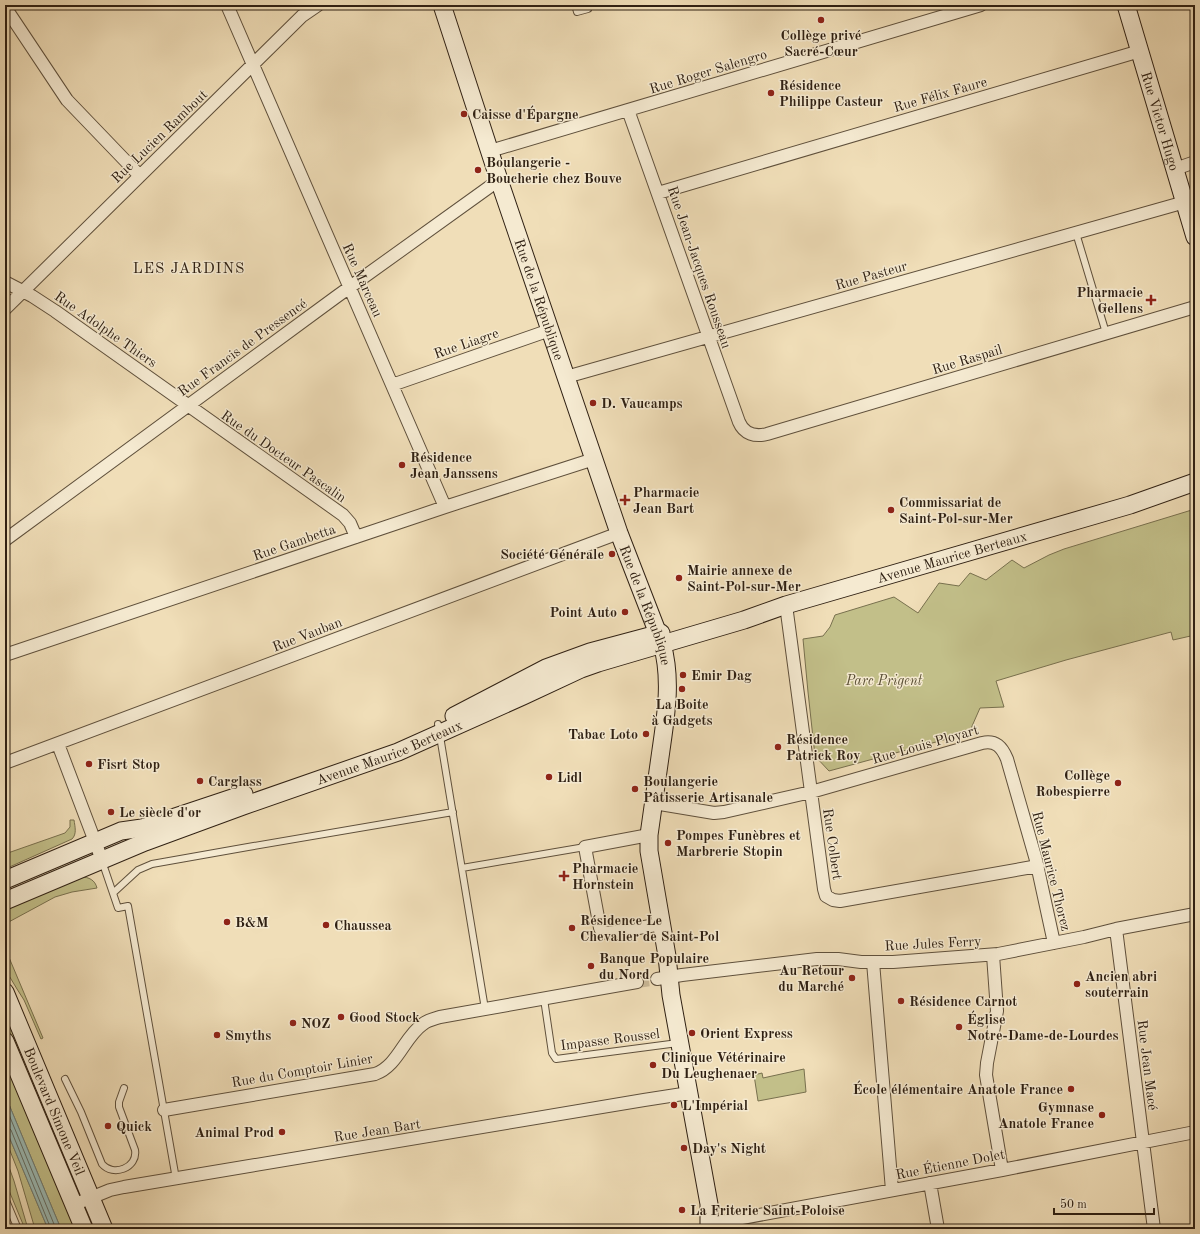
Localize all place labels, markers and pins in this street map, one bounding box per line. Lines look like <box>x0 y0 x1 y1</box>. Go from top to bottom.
marker: Collège privé Sacré-Cœur <box>816 15 826 25</box>
place label: Collège privé Sacré-Cœur <box>781 29 861 59</box>
place label: Résidence Philippe Casteur <box>779 79 883 109</box>
marker: Résidence Philippe Casteur <box>766 88 776 98</box>
place label: Caisse d'Épargne <box>472 105 579 122</box>
marker: Caisse d'Épargne <box>459 109 469 119</box>
place label: Boulangerie - Boucherie chez Bouve <box>486 156 622 186</box>
marker: Boulangerie - Boucherie chez Bouve <box>473 165 483 175</box>
place label: Pharmacie Gellens <box>1077 286 1143 316</box>
marker: Pharmacie Gellens <box>1146 295 1156 305</box>
place label: D. Vaucamps <box>601 397 683 411</box>
marker: D. Vaucamps <box>588 398 598 408</box>
place label: Résidence Jean Janssens <box>410 451 498 481</box>
marker: Résidence Jean Janssens <box>397 460 407 470</box>
place label: Pharmacie Jean Bart <box>633 486 699 516</box>
marker: Pharmacie Jean Bart <box>620 495 630 505</box>
place label: Commissariat de Saint-Pol-sur-Mer <box>899 496 1013 526</box>
marker: Commissariat de Saint-Pol-sur-Mer <box>886 505 896 515</box>
place label: Société Générale <box>500 548 604 562</box>
marker: Société Générale <box>607 549 617 559</box>
place label: Mairie annexe de Saint-Pol-sur-Mer <box>687 564 801 594</box>
marker: Mairie annexe de Saint-Pol-sur-Mer <box>674 573 684 583</box>
place label: Point Auto <box>549 606 617 620</box>
marker: Point Auto <box>620 607 630 617</box>
place label: Emir Dag <box>691 669 752 683</box>
marker: Emir Dag <box>678 670 688 680</box>
marker: La Boite à Gadgets <box>677 684 687 694</box>
place label: La Boite à Gadgets <box>651 698 713 728</box>
place label: Tabac Loto <box>568 728 638 742</box>
marker: Tabac Loto <box>641 729 651 739</box>
place label: Résidence Patrick Roy <box>786 733 861 763</box>
marker: Résidence Patrick Roy <box>773 742 783 752</box>
place label: Fisrt Stop <box>97 758 160 772</box>
marker: Fisrt Stop <box>84 759 94 769</box>
place label: Collège Robespierre <box>1036 769 1110 799</box>
place label: Lidl <box>557 771 582 785</box>
marker: Lidl <box>544 772 554 782</box>
place label: Carglass <box>208 775 262 789</box>
place label: Boulangerie Pâtisserie Artisanale <box>643 775 773 805</box>
marker: Carglass <box>195 776 205 786</box>
marker: Collège Robespierre <box>1113 778 1123 788</box>
marker: Boulangerie Pâtisserie Artisanale <box>630 784 640 794</box>
place label: Le siècle d'or <box>119 806 201 820</box>
marker: Le siècle d'or <box>106 807 116 817</box>
place label: Pompes Funèbres et Marbrerie Stopin <box>676 829 801 859</box>
marker: Pompes Funèbres et Marbrerie Stopin <box>663 838 673 848</box>
place label: Pharmacie Hornstein <box>572 862 638 892</box>
marker: Pharmacie Hornstein <box>559 871 569 881</box>
place label: Résidence Le Chevalier de Saint-Pol <box>580 914 719 944</box>
place label: B&M <box>235 916 269 930</box>
marker: B&M <box>222 917 232 927</box>
place label: Chaussea <box>334 919 392 933</box>
marker: Chaussea <box>321 920 331 930</box>
marker: Résidence Le Chevalier de Saint-Pol <box>567 923 577 933</box>
place label: Banque Populaire du Nord <box>599 952 709 982</box>
marker: Banque Populaire du Nord <box>586 961 596 971</box>
place label: Au Retour du Marché <box>778 964 844 994</box>
place label: Ancien abri souterrain <box>1085 970 1157 1000</box>
marker: Au Retour du Marché <box>847 973 857 983</box>
marker: Ancien abri souterrain <box>1072 979 1082 989</box>
place label: Résidence Carnot <box>909 995 1017 1009</box>
marker: Résidence Carnot <box>896 996 906 1006</box>
place label: Église Notre-Dame-de-Lourdes <box>967 1010 1119 1043</box>
place label: Good Stock <box>349 1011 420 1025</box>
marker: Good Stock <box>336 1012 346 1022</box>
place label: NOZ <box>301 1017 330 1031</box>
marker: NOZ <box>288 1018 298 1028</box>
marker: Église Notre-Dame-de-Lourdes <box>954 1022 964 1032</box>
place label: Orient Express <box>700 1027 793 1041</box>
marker: Orient Express <box>687 1028 697 1038</box>
place label: Smyths <box>225 1029 271 1043</box>
marker: Smyths <box>212 1030 222 1040</box>
place label: Clinique Vétérinaire Du Leughenaer <box>661 1051 786 1081</box>
marker: Clinique Vétérinaire Du Leughenaer <box>648 1060 658 1070</box>
place label: École élémentaire Anatole France <box>853 1080 1063 1097</box>
marker: École élémentaire Anatole France <box>1066 1084 1076 1094</box>
place label: L'Impérial <box>682 1099 748 1113</box>
marker: L'Impérial <box>669 1100 679 1110</box>
place label: Gymnase Anatole France <box>998 1101 1094 1131</box>
marker: Gymnase Anatole France <box>1097 1110 1107 1120</box>
place label: Quick <box>116 1120 152 1134</box>
marker: Quick <box>103 1121 113 1131</box>
place label: Animal Prod <box>194 1126 274 1140</box>
marker: Animal Prod <box>277 1127 287 1137</box>
place label: Day's Night <box>692 1142 766 1156</box>
marker: Day's Night <box>679 1143 689 1153</box>
place label: La Friterie Saint-Poloise <box>690 1204 845 1218</box>
marker: La Friterie Saint-Poloise <box>677 1205 687 1215</box>

